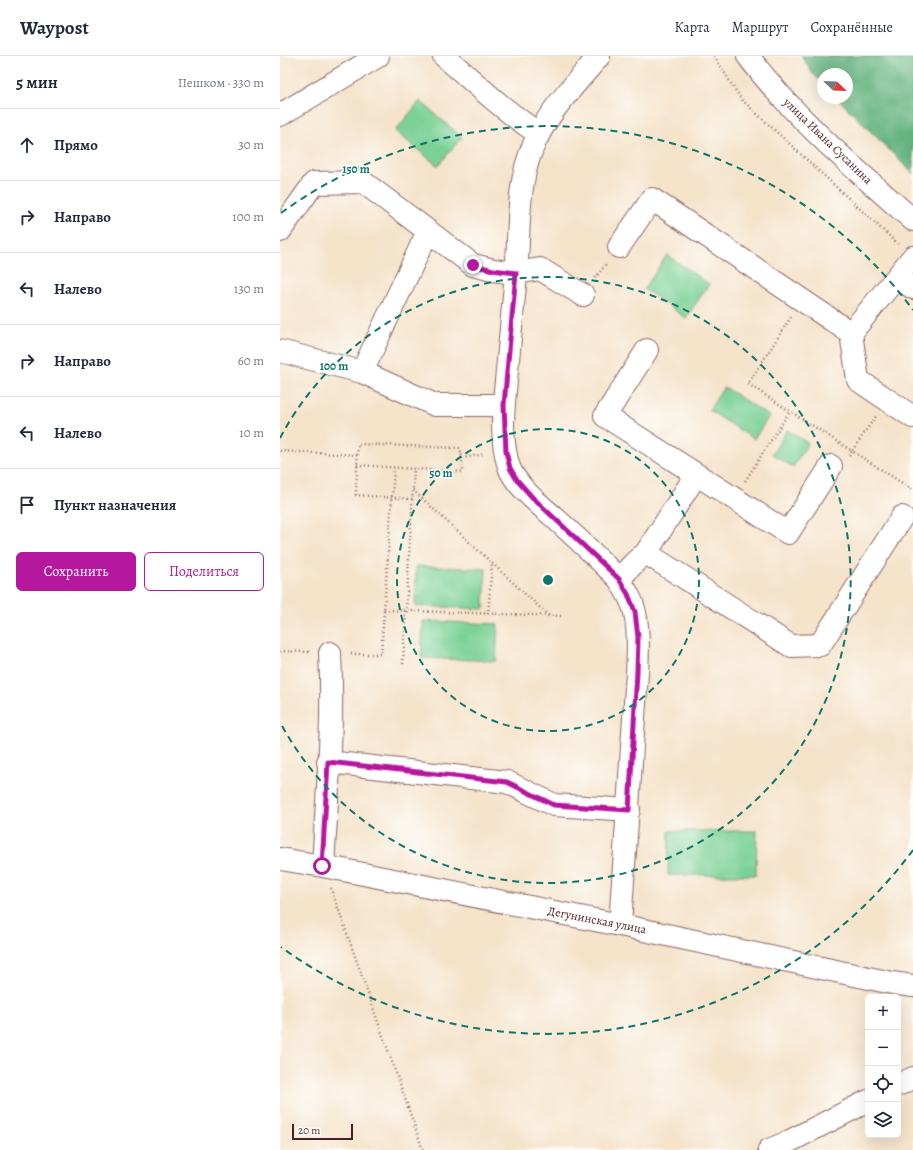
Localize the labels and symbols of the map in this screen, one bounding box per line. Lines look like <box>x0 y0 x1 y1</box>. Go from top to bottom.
north arrow <box>817 68 853 104</box>
street label: улица Ивана Сусанина <box>779 94 876 188</box>
text: 150 m <box>342 161 370 177</box>
route end <box>464 256 482 274</box>
text: 100 m <box>320 358 348 374</box>
text: 50 m <box>429 465 453 481</box>
centre of rings <box>541 573 555 587</box>
route start <box>313 857 331 875</box>
street label: Дегунинская улица <box>546 903 648 937</box>
scale bar <box>292 1122 353 1141</box>

